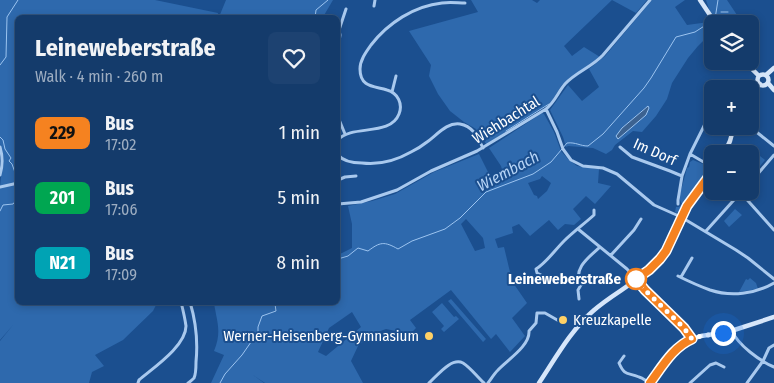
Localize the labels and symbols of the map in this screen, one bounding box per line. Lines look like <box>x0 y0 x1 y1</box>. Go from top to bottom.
street label: Wiehbachtal <box>469 92 543 148</box>
street label: Im Dorf <box>631 135 681 170</box>
water label: Wiembach <box>474 147 542 195</box>
marker: Leineweberstraße <box>625 268 647 290</box>
place label: Leineweberstraße <box>508 270 621 288</box>
place label: Kreuzkapelle <box>573 311 652 329</box>
marker: Kreuzkapelle <box>557 314 569 326</box>
your location <box>711 321 736 346</box>
place label: Werner-Heisenberg-Gymnasium <box>223 327 419 345</box>
marker: Werner-Heisenberg-Gymnasium <box>423 330 435 342</box>

